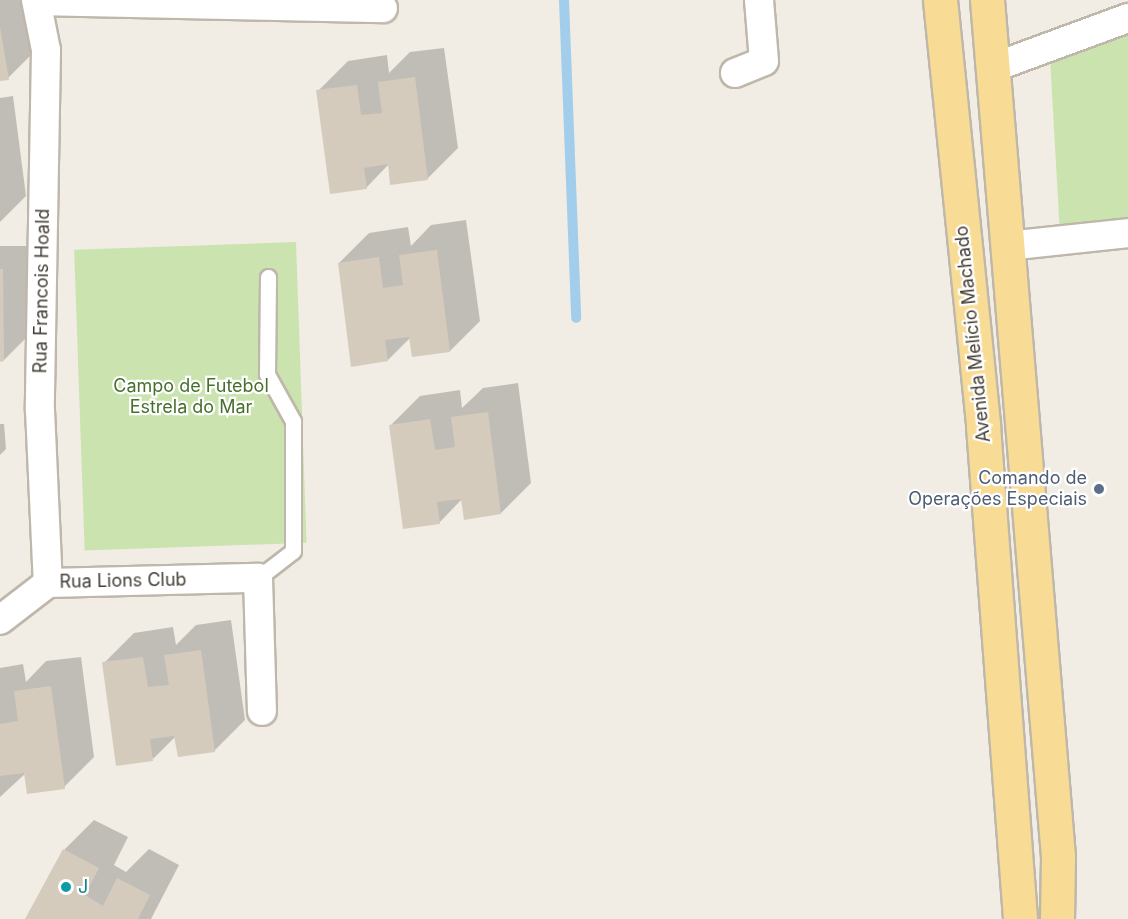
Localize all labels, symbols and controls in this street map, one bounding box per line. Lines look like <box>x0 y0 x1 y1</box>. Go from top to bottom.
street label: Rua Francois Hoald <box>30 208 54 374</box>
street label: Avenida Melício Machado <box>951 225 995 443</box>
park label: Campo de Futebol Estrela do Mar <box>113 376 269 418</box>
place label: Comando de Operações Especiais <box>908 468 1087 510</box>
marker: Comando de Operações Especiais <box>1092 482 1106 496</box>
street label: Rua Lions Club <box>59 569 187 593</box>
place label: J <box>78 876 88 898</box>
marker: J <box>59 880 73 894</box>

